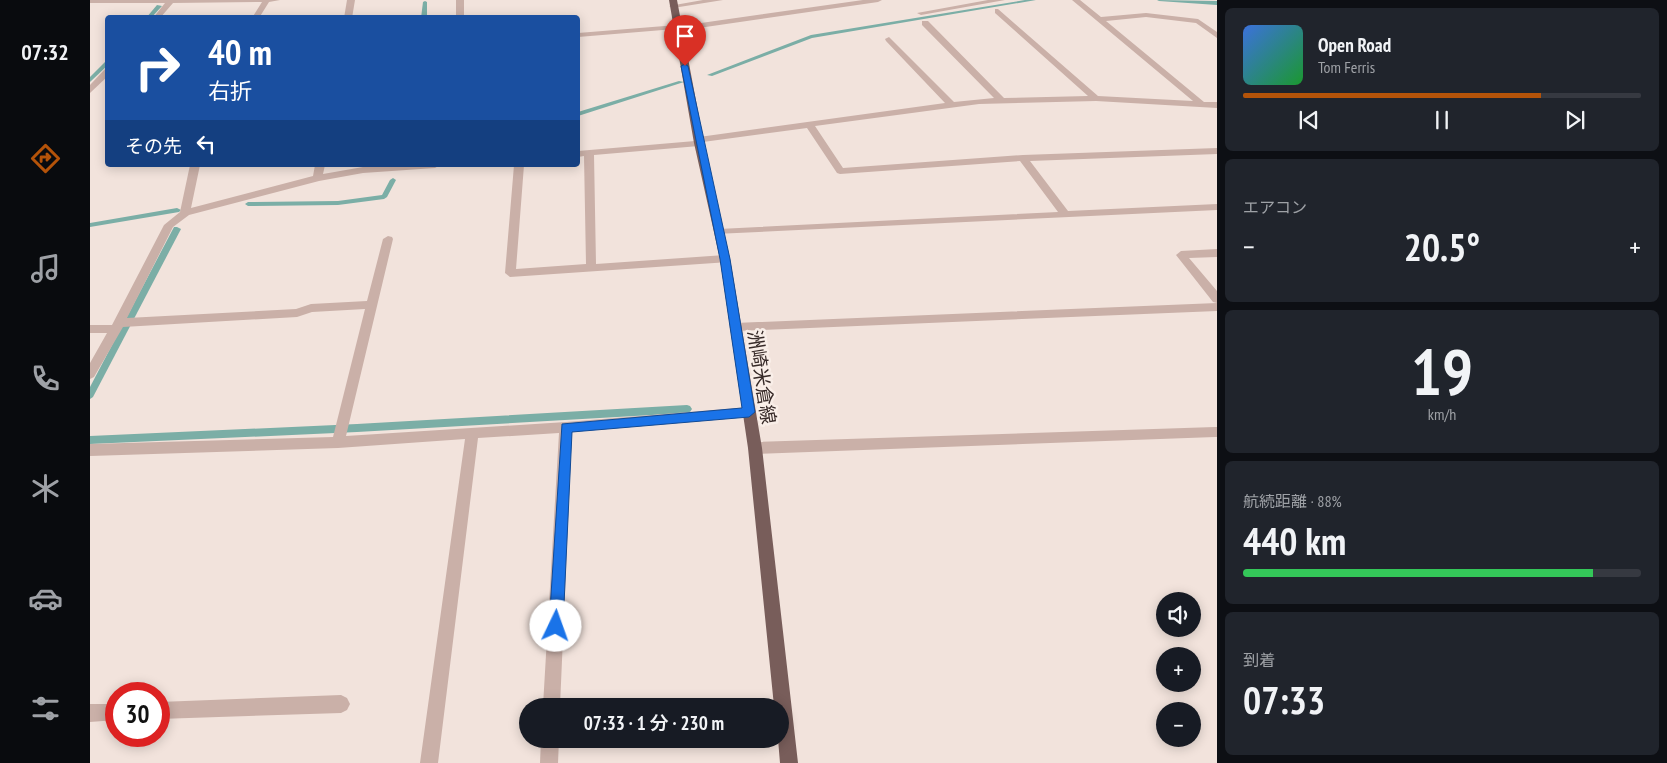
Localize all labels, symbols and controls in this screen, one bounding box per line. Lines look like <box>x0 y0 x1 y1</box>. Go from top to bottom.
pin <box>664 15 706 66</box>
icon: arrive <box>671 22 699 50</box>
text: 40 m <box>208 29 272 75</box>
text: Open Road <box>1318 33 1391 57</box>
icon: right <box>125 35 190 100</box>
text: 07:32 <box>21 38 69 66</box>
text: Tom Ferris <box>1318 57 1375 77</box>
text: 右折 <box>208 77 252 105</box>
icon: previous <box>1295 106 1323 134</box>
icon: pause <box>1428 106 1456 134</box>
icon: next <box>1561 106 1589 134</box>
icon: left <box>192 130 220 158</box>
text: その先 <box>125 134 182 158</box>
icon: directions <box>28 141 63 176</box>
text: エアコン <box>1243 197 1307 217</box>
text: 20.5° <box>1404 222 1480 271</box>
text: − <box>1243 228 1255 265</box>
text: + <box>1629 228 1641 265</box>
icon: music <box>28 251 63 286</box>
street label: 洲崎米倉線 <box>743 328 781 426</box>
text: 19 <box>1411 329 1473 413</box>
icon: phone <box>28 361 63 396</box>
text: km/h <box>1428 404 1456 424</box>
icon: climate <box>28 471 63 506</box>
text: 航続距離 · 88% <box>1243 491 1342 511</box>
text: 440 km <box>1243 516 1346 565</box>
icon: car <box>28 581 63 616</box>
map controls <box>1156 592 1201 747</box>
button: sound <box>1156 592 1201 637</box>
position arrow <box>529 599 581 651</box>
button: + <box>1156 647 1201 692</box>
text: 到着 <box>1243 650 1275 670</box>
text: 07:33 <box>1243 675 1325 724</box>
speed limit sign: 30 <box>105 682 170 747</box>
icon: filters <box>28 691 63 726</box>
button: − <box>1156 702 1201 747</box>
text: 07:33 · 1 分 · 230 m <box>584 711 724 735</box>

